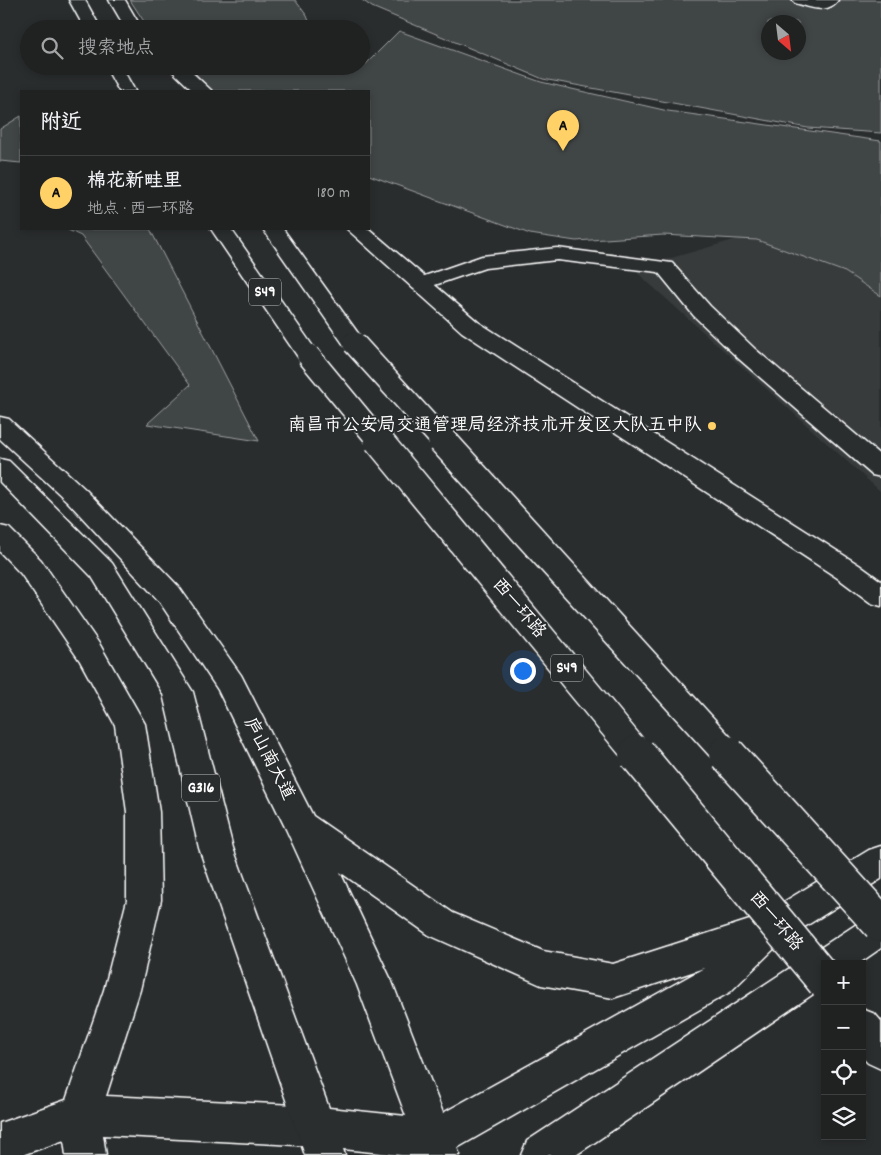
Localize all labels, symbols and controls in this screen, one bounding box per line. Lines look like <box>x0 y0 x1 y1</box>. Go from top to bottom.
north arrow <box>761 15 806 60</box>
search box <box>20 20 370 75</box>
icon: search <box>38 34 66 62</box>
text: 搜索地点 <box>78 36 154 63</box>
text: 附近 <box>40 109 82 139</box>
pin: A <box>547 110 579 151</box>
text: 棉花新畦里 <box>87 169 182 196</box>
text: A <box>52 182 60 205</box>
text: 180 m <box>317 182 350 205</box>
text: 地点 · 西一环路 <box>87 198 194 221</box>
road number: S49 <box>249 278 281 306</box>
place label: 南昌市公安局交通管理局经济技术开发区大队五中队 <box>288 414 702 439</box>
marker: 南昌市公安局交通管理局经济技术开发区大队五中队 <box>706 420 718 432</box>
street label: 西一环路 <box>485 573 551 645</box>
road number: S49 <box>551 654 583 681</box>
your location <box>510 658 536 684</box>
street label: 庐山南大道 <box>236 713 300 805</box>
road number: G316 <box>182 774 220 801</box>
street label: 西一环路 <box>742 886 808 958</box>
map controls <box>821 960 866 1140</box>
button: + <box>821 960 866 1005</box>
button: − <box>821 1005 866 1050</box>
button: locate <box>821 1050 866 1095</box>
button: layers <box>821 1095 866 1140</box>

